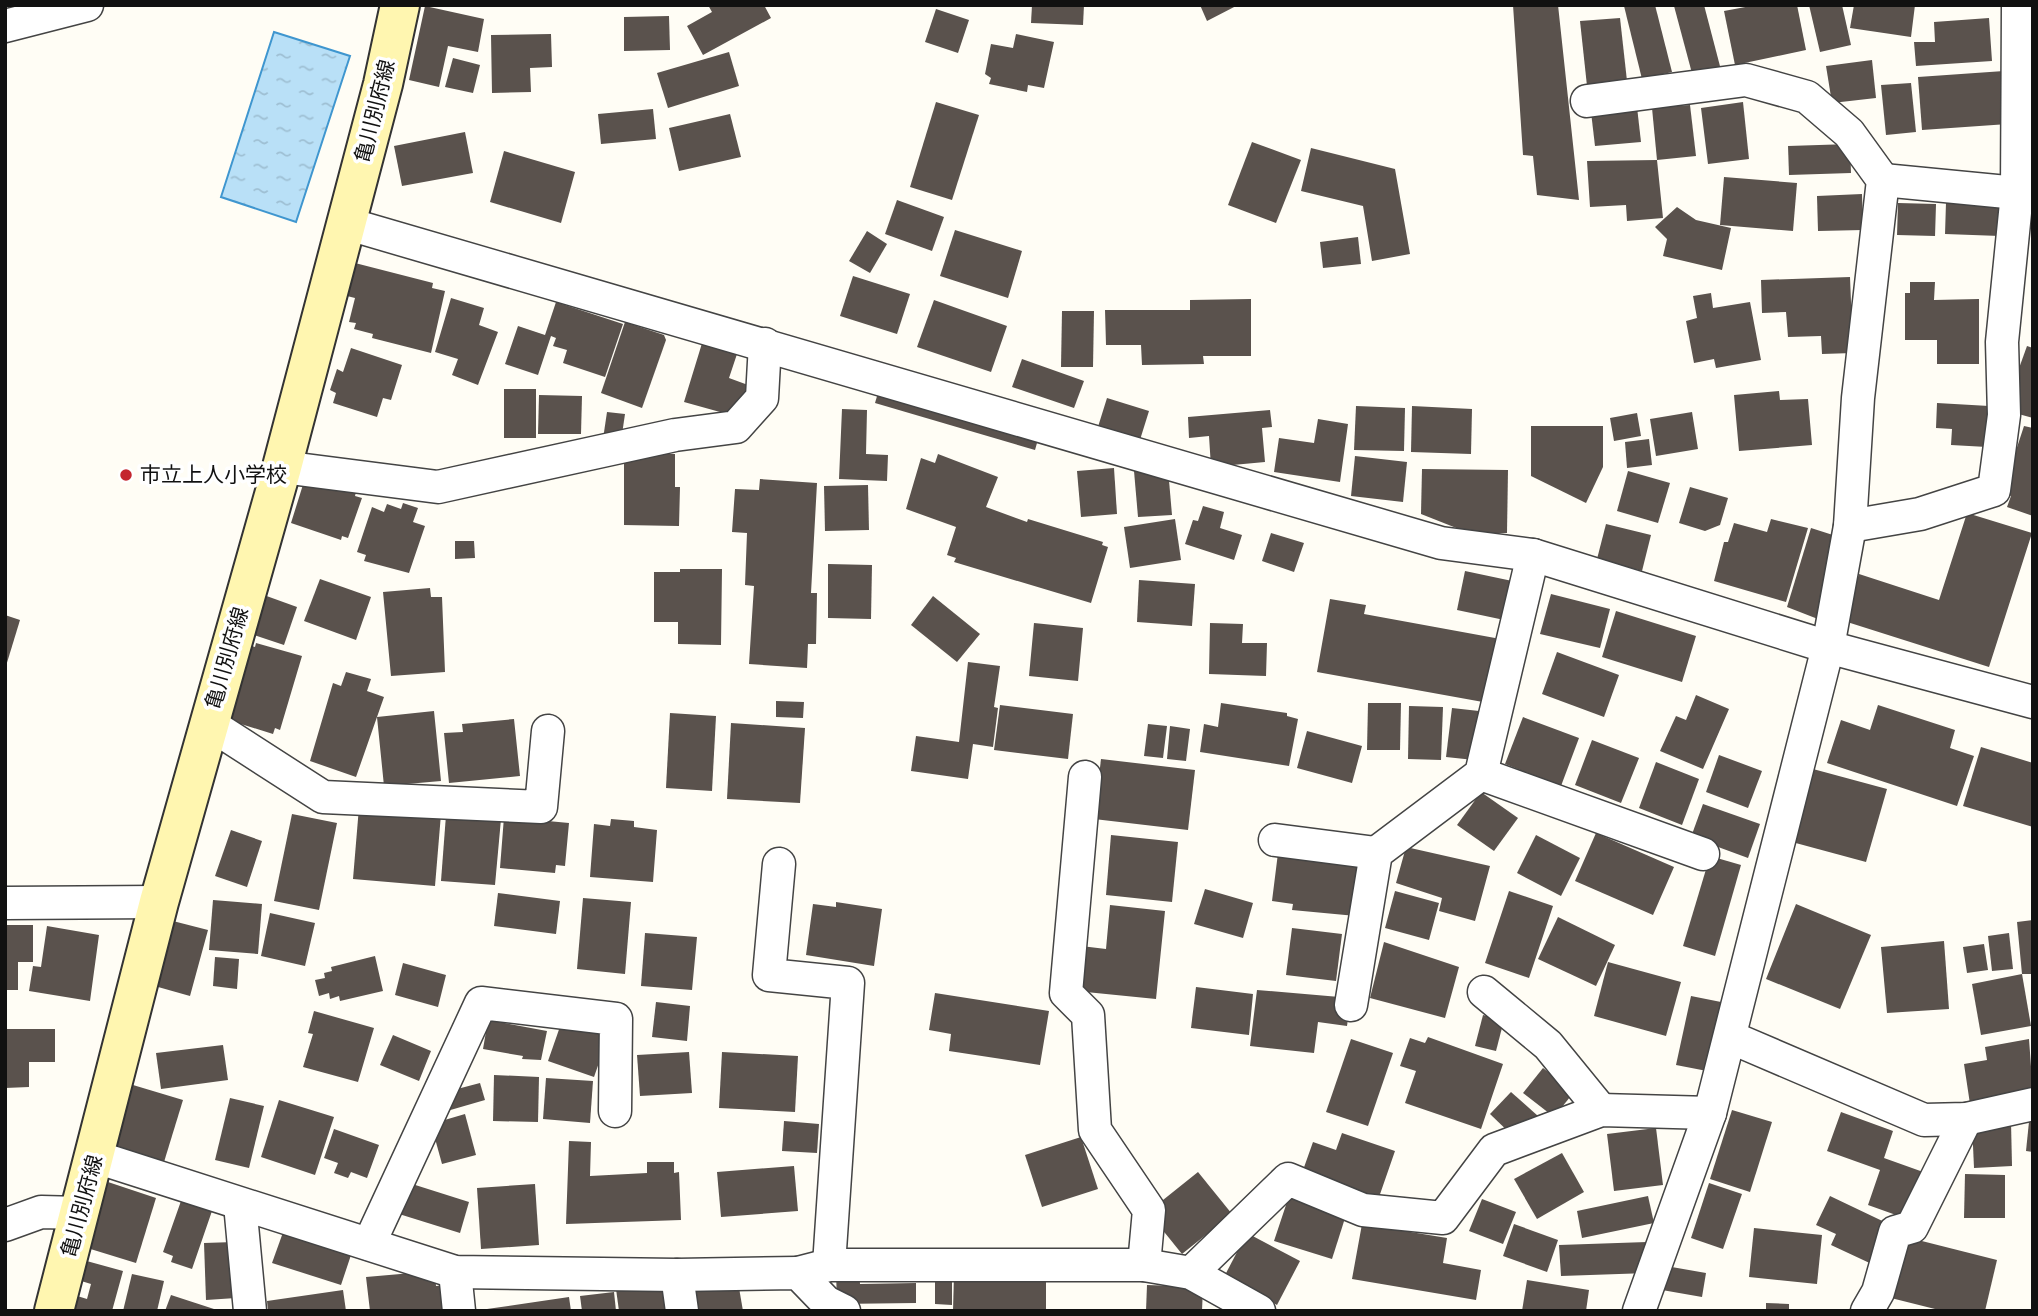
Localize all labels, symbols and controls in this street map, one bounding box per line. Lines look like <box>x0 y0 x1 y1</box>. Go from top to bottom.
street label: 亀川別府線 <box>351 57 399 165</box>
place label: 市立上人小学校 <box>140 463 287 487</box>
marker: 市立上人小学校 <box>118 467 134 483</box>
street label: 亀川別府線 <box>201 604 253 712</box>
street label: 亀川別府線 <box>57 1152 107 1260</box>

